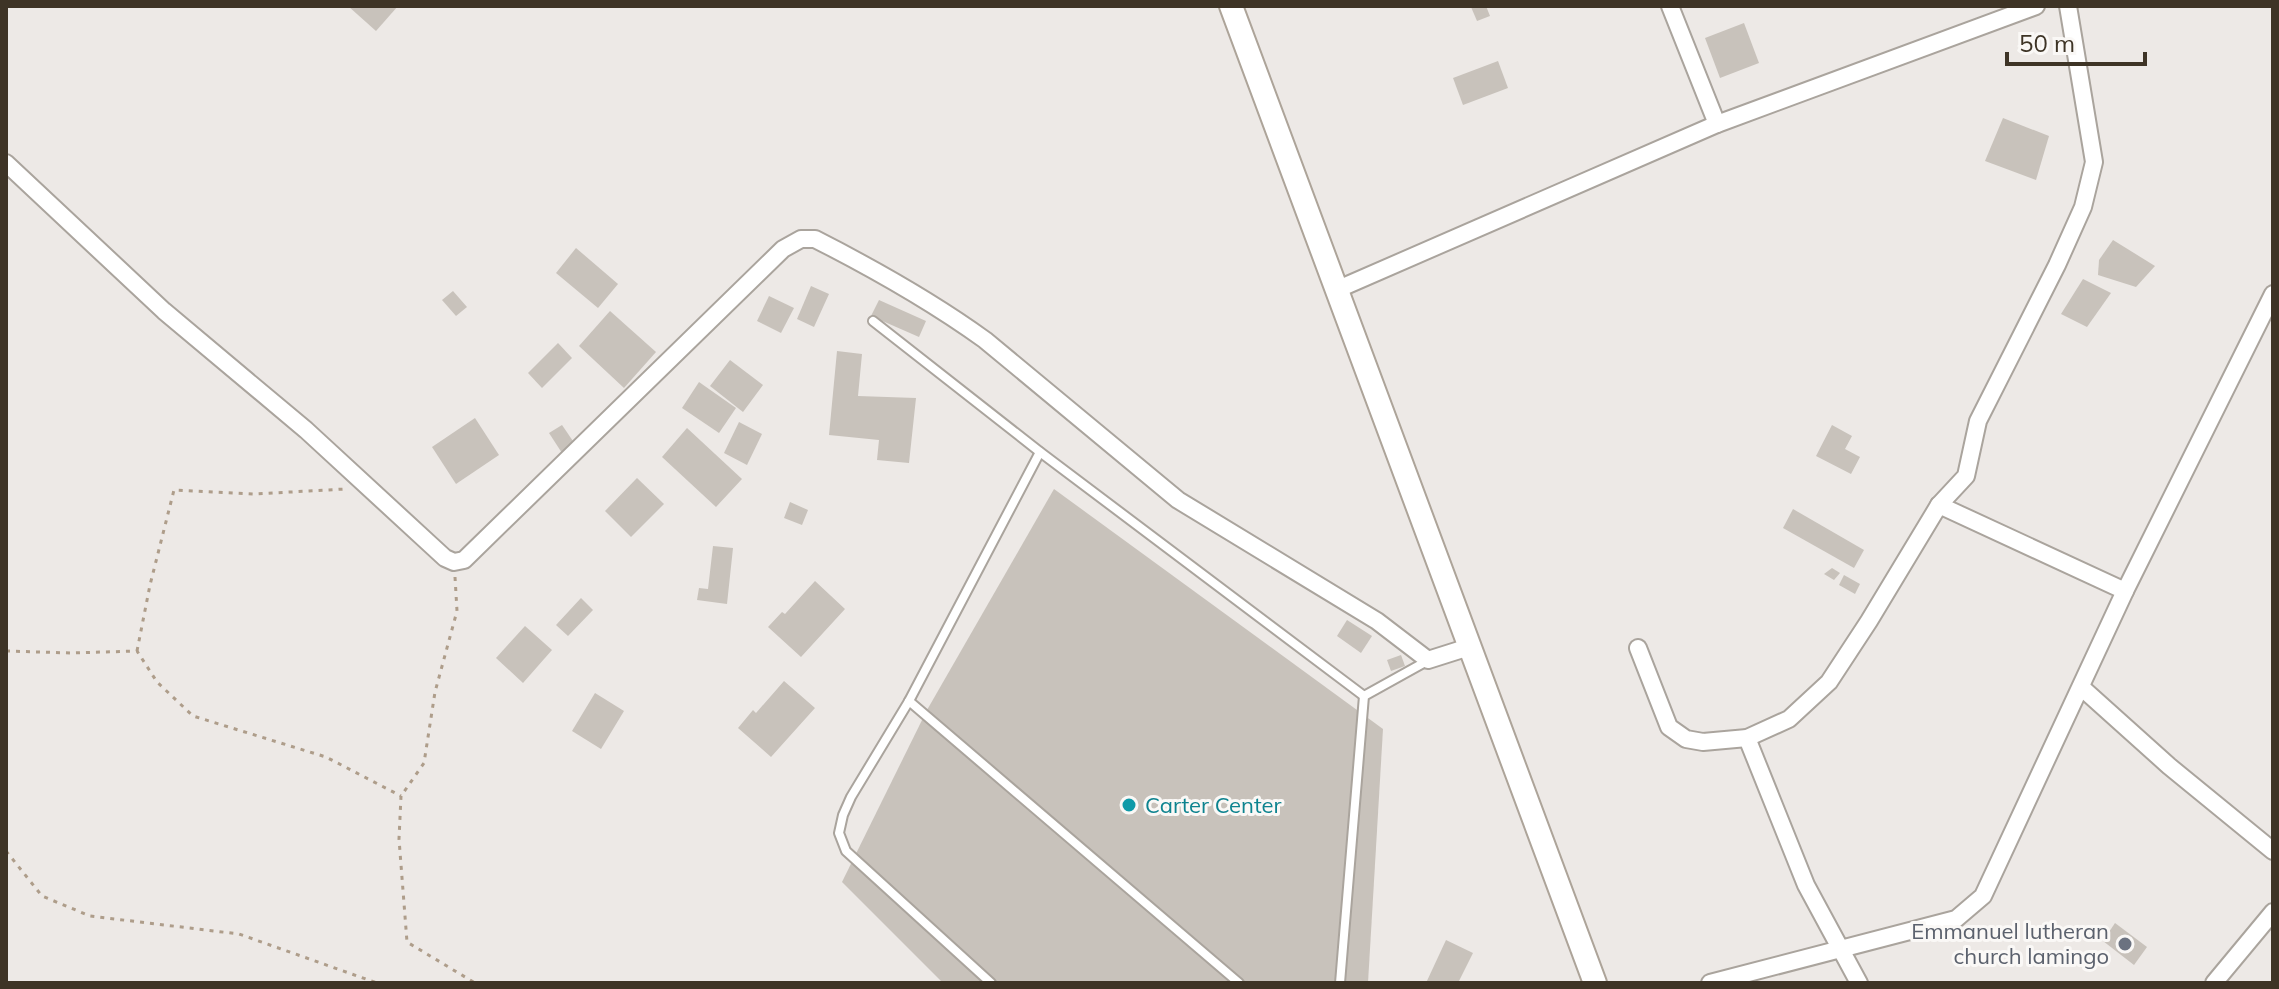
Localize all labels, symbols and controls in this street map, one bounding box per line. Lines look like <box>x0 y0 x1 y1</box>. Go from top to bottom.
scale bar <box>2007 16 2145 66</box>
text: 50 m <box>2019 28 2075 58</box>
place label: Carter Center <box>1145 791 1281 819</box>
marker: Carter Center <box>1120 796 1138 814</box>
place label: Emmanuel lutheran church lamingo <box>1911 917 2109 970</box>
marker: Emmanuel lutheran church lamingo <box>2116 935 2134 953</box>

